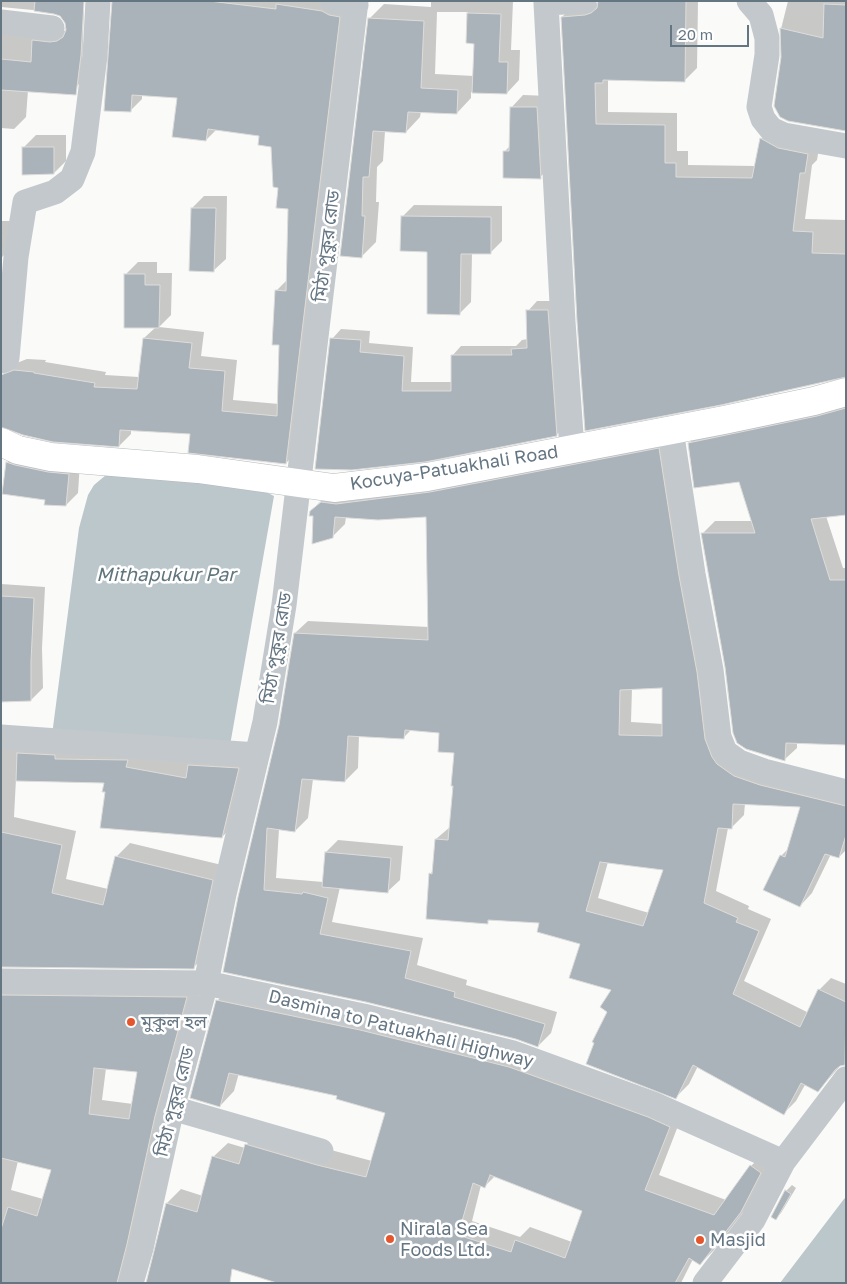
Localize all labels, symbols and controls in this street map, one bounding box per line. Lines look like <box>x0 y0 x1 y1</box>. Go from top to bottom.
scale bar <box>672 15 751 47</box>
text: 20 m <box>678 25 713 43</box>
street label: মিঠা পুকুর রোড <box>309 189 345 303</box>
street label: Kocuya-Patuakhali Road <box>348 441 560 495</box>
water label: Mithapukur Par <box>96 564 236 586</box>
street label: মিঠা পুকুর রোড <box>258 591 296 705</box>
street label: Dasmina to Patuakhali Highway <box>266 986 536 1072</box>
place label: মুকুল হল <box>141 1011 207 1033</box>
marker: মুকুল হল <box>125 1016 137 1028</box>
street label: মিঠা পুকুর রোড <box>151 1045 199 1159</box>
place label: Nirala Sea Foods Ltd. <box>400 1218 491 1260</box>
place label: Masjid <box>710 1229 766 1251</box>
marker: Nirala Sea Foods Ltd. <box>384 1233 396 1245</box>
marker: Masjid <box>694 1234 706 1246</box>

